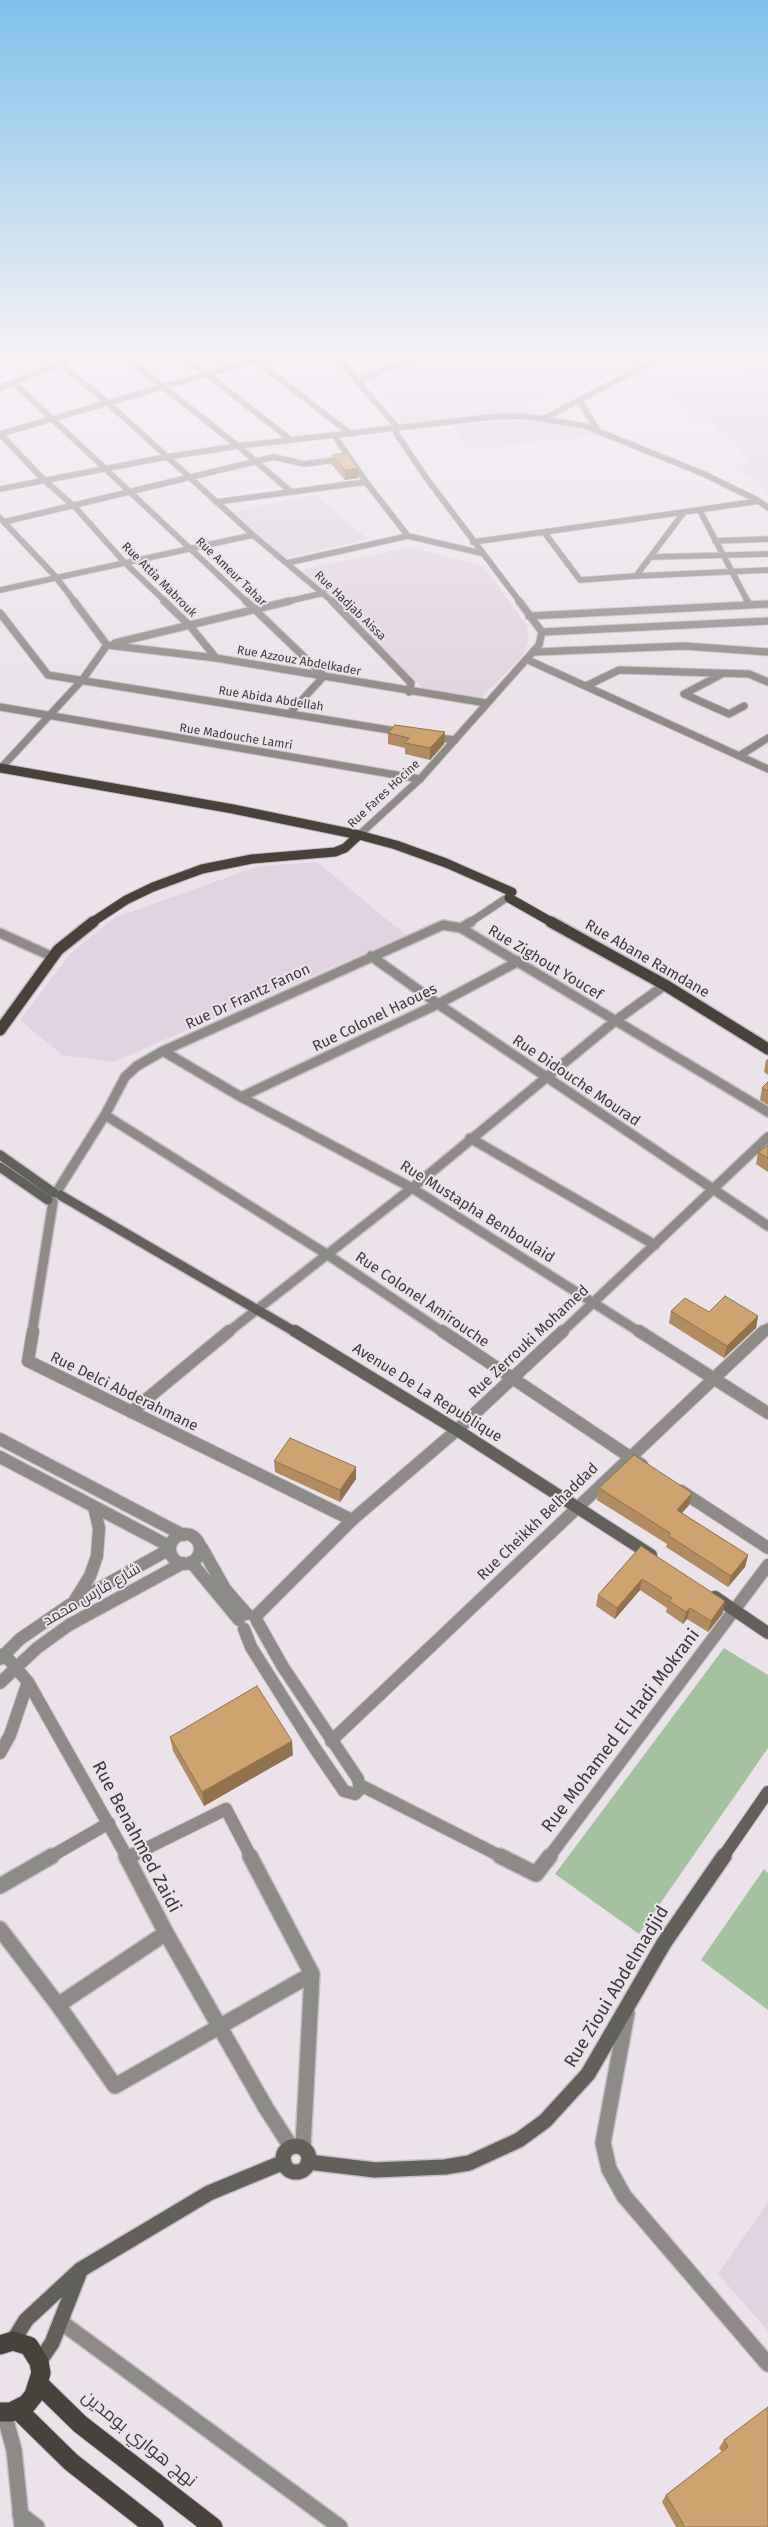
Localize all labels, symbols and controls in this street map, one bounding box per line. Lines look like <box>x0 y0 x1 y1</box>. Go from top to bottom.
street label: Rue Ameur Tahar <box>193 535 269 609</box>
street label: Rue Attia Mabrouk <box>119 540 199 620</box>
street label: Rue Hadjab Aissa <box>311 568 389 644</box>
street label: Rue Azzouz Abdelkader <box>236 643 362 679</box>
street label: Rue Abida Abdellah <box>217 684 325 714</box>
street label: Rue Madouche Lamri <box>178 721 294 753</box>
street label: Rue Fares Hocine <box>345 757 423 831</box>
street label: Rue Abane Ramdane <box>582 916 712 1002</box>
street label: Rue Zighout Youcef <box>484 922 606 1004</box>
street label: Rue Dr Frantz Fanon <box>183 960 313 1034</box>
street label: Rue Colonel Haoues <box>310 980 440 1056</box>
street label: Rue Didouche Mourad <box>509 1032 643 1130</box>
street label: Rue Mustapha Benboulaid <box>396 1157 558 1267</box>
street label: Rue Colonel Amirouche <box>352 1248 492 1352</box>
street label: Rue Zerrouki Mohamed <box>465 1282 593 1402</box>
street label: Avenue De La Republique <box>349 1340 505 1446</box>
street label: Rue Delci Abderahmane <box>47 1348 201 1436</box>
street label: Rue Cheikkh Belhaddad <box>474 1460 602 1584</box>
street label: شارع فارس محمد <box>40 1560 144 1630</box>
street label: Rue Mohamed El Hadi Mokrani <box>537 1625 705 1837</box>
street label: Rue Benahmed Zaidi <box>87 1758 185 1916</box>
street label: Rue Zioui Abdelmadjid <box>560 1902 674 2072</box>
street label: نهج هواري بومدين <box>77 2386 201 2492</box>

